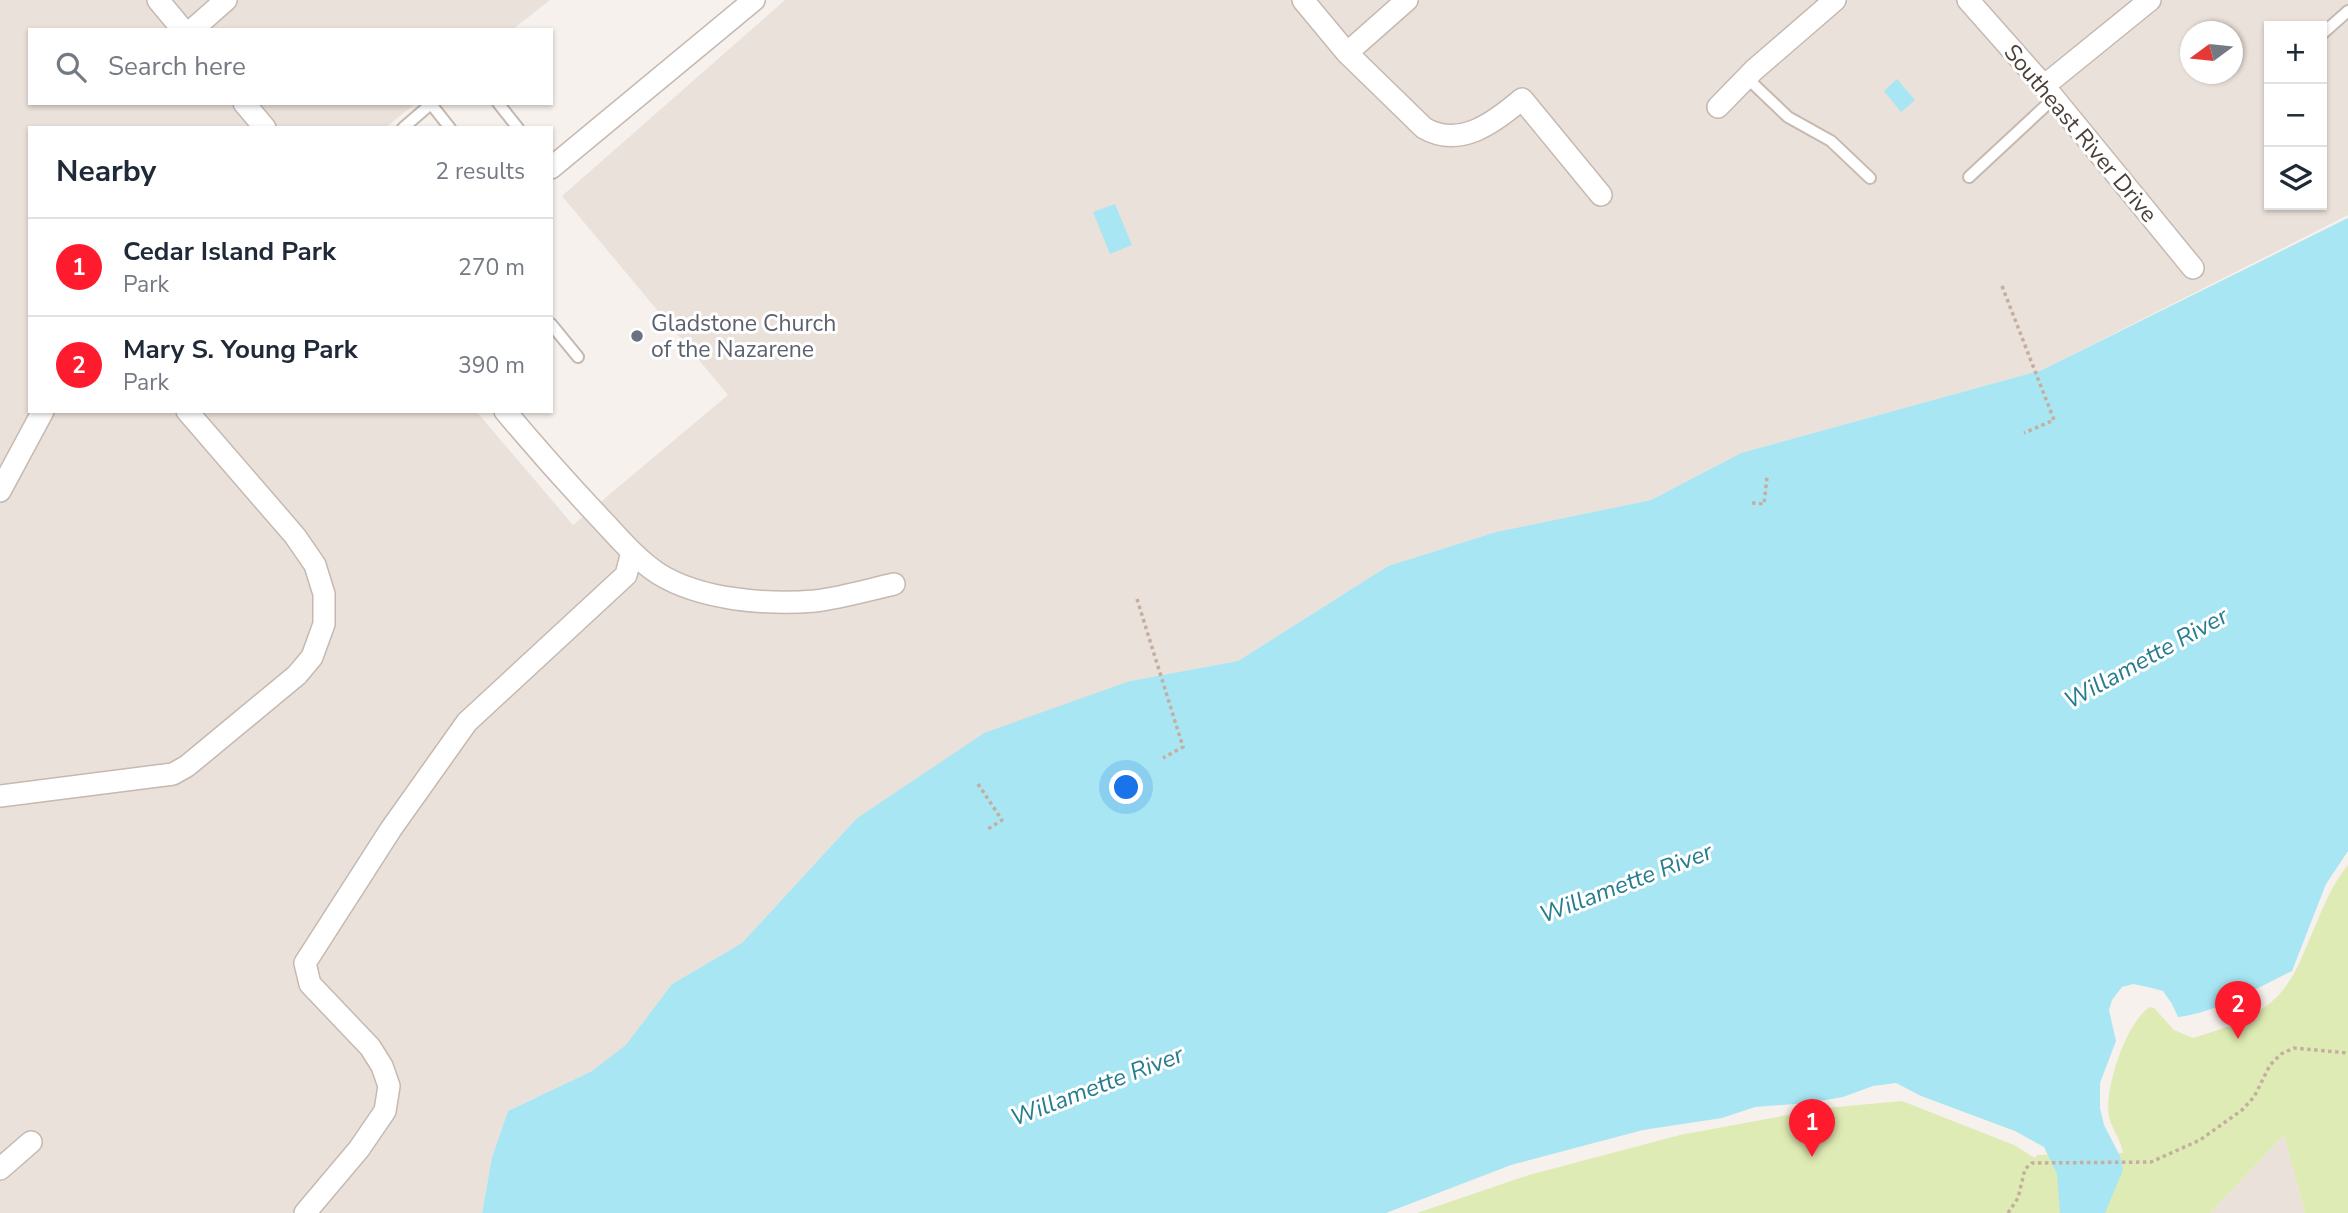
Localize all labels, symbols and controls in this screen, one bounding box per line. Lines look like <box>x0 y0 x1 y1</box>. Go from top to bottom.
north arrow <box>2180 21 2243 84</box>
map controls <box>2264 21 2327 210</box>
button: + <box>2264 21 2327 84</box>
search box <box>28 28 553 105</box>
street label: Southeast River Drive <box>1997 38 2164 229</box>
icon: search <box>52 48 90 86</box>
text: Search here <box>108 49 246 84</box>
button: − <box>2264 84 2327 147</box>
button: layers <box>2264 147 2327 210</box>
text: Nearby <box>56 151 156 192</box>
text: 2 results <box>435 156 525 187</box>
text: Cedar Island Park <box>123 234 336 269</box>
text: 1 <box>72 252 86 283</box>
text: 270 m <box>458 252 525 283</box>
text: Park <box>123 269 169 300</box>
place label: Gladstone Church of the Nazarene <box>651 308 836 365</box>
marker: Gladstone Church of the Nazarene <box>629 328 645 344</box>
text: Mary S. Young Park <box>123 332 358 367</box>
text: 2 <box>72 350 86 381</box>
text: 390 m <box>458 350 525 381</box>
text: Park <box>123 367 169 398</box>
water label: Willamette River <box>2058 599 2235 716</box>
your location <box>1109 770 1143 804</box>
water label: Willamette River <box>1535 835 1718 931</box>
pin: 2 <box>2215 981 2261 1039</box>
water label: Willamette River <box>1006 1038 1189 1134</box>
pin: 1 <box>1789 1099 1835 1157</box>

